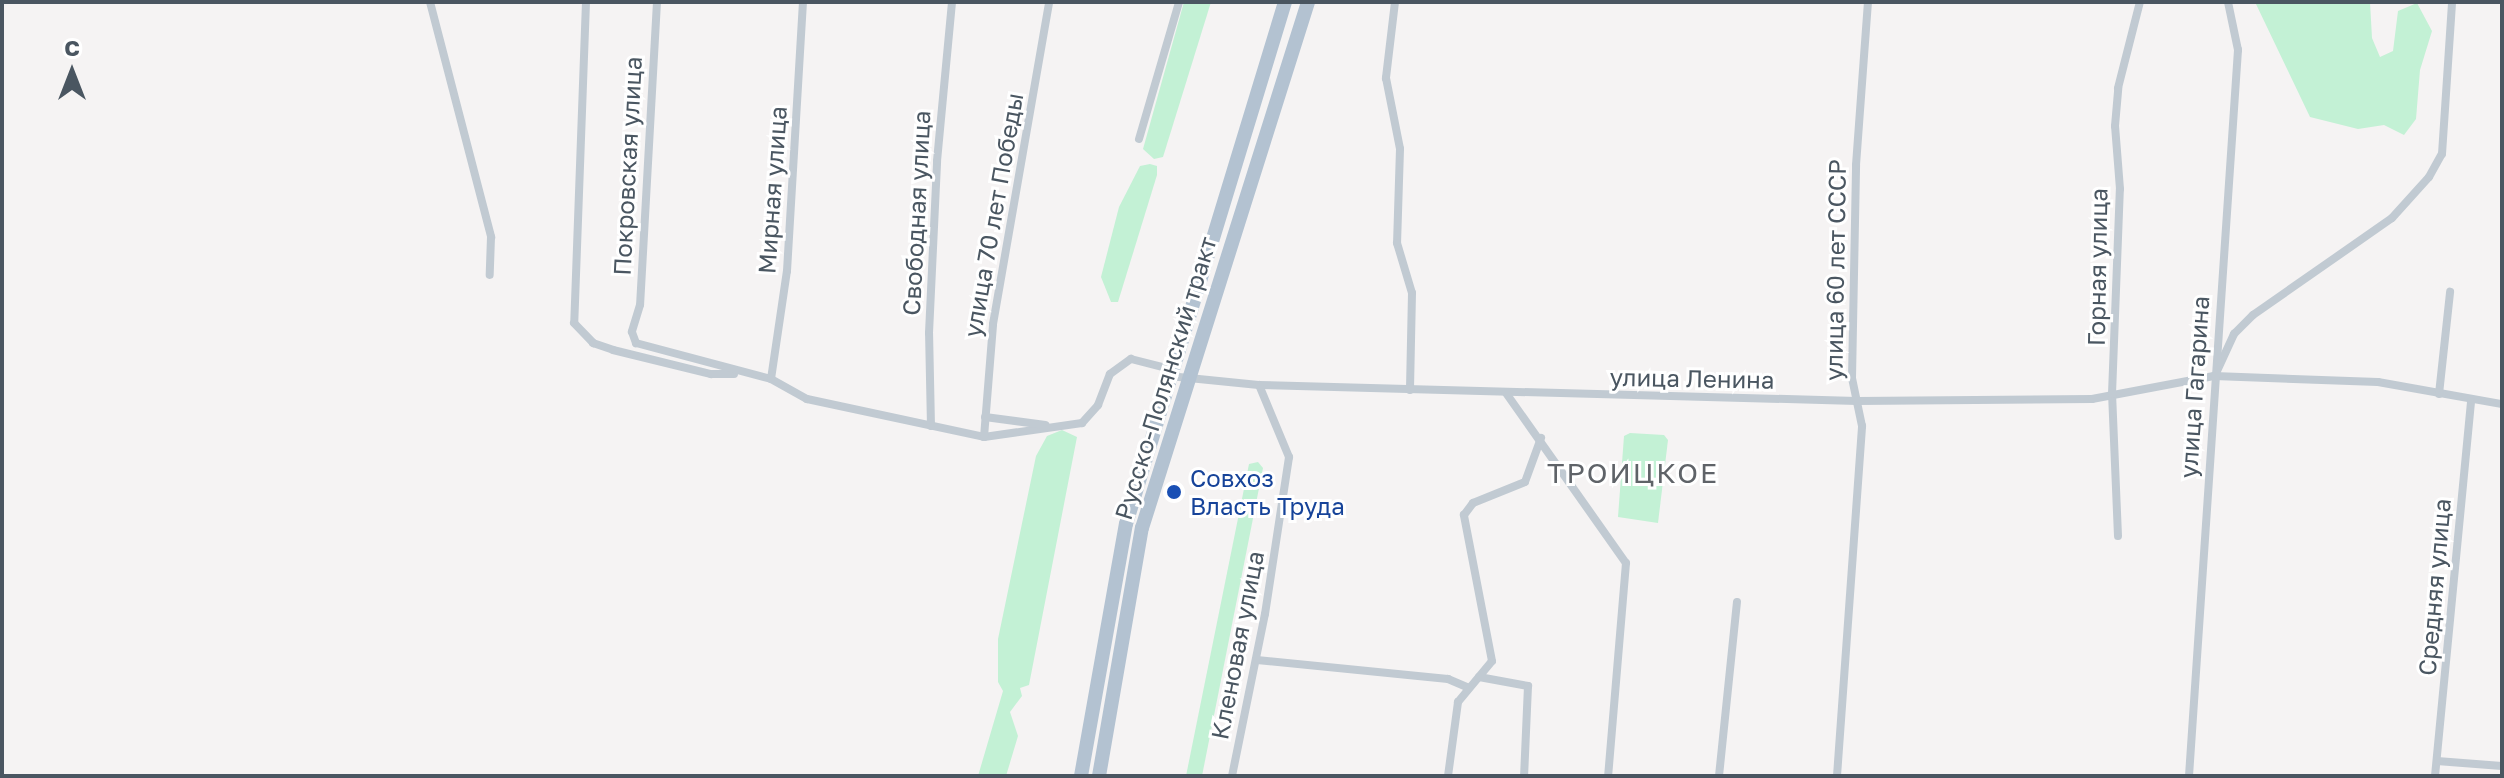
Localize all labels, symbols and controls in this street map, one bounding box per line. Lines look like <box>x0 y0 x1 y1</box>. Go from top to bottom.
north arrow <box>32 32 112 112</box>
text: С <box>64 34 80 61</box>
street label: Покровская улица <box>607 56 647 276</box>
street label: улица 70 лет Победы <box>957 90 1029 340</box>
street label: Мирная улица <box>752 105 792 275</box>
street label: Свободная улица <box>896 110 936 316</box>
street label: улица 60 лет СССР <box>1819 159 1851 381</box>
street label: Горная улица <box>2081 188 2113 346</box>
street label: Русско-Полянский тракт <box>1108 233 1222 523</box>
street label: улица Гагарина <box>2173 295 2215 479</box>
street label: улица Ленина <box>1609 362 1775 394</box>
district label: ТРОИЦКОЕ <box>1547 456 1719 490</box>
place label: Совхоз Власть Труда <box>1190 464 1345 520</box>
marker: Совхоз Власть Труда <box>1165 483 1183 501</box>
street label: Средняя улица <box>2412 497 2456 677</box>
street label: Кленовая улица <box>1205 548 1269 742</box>

